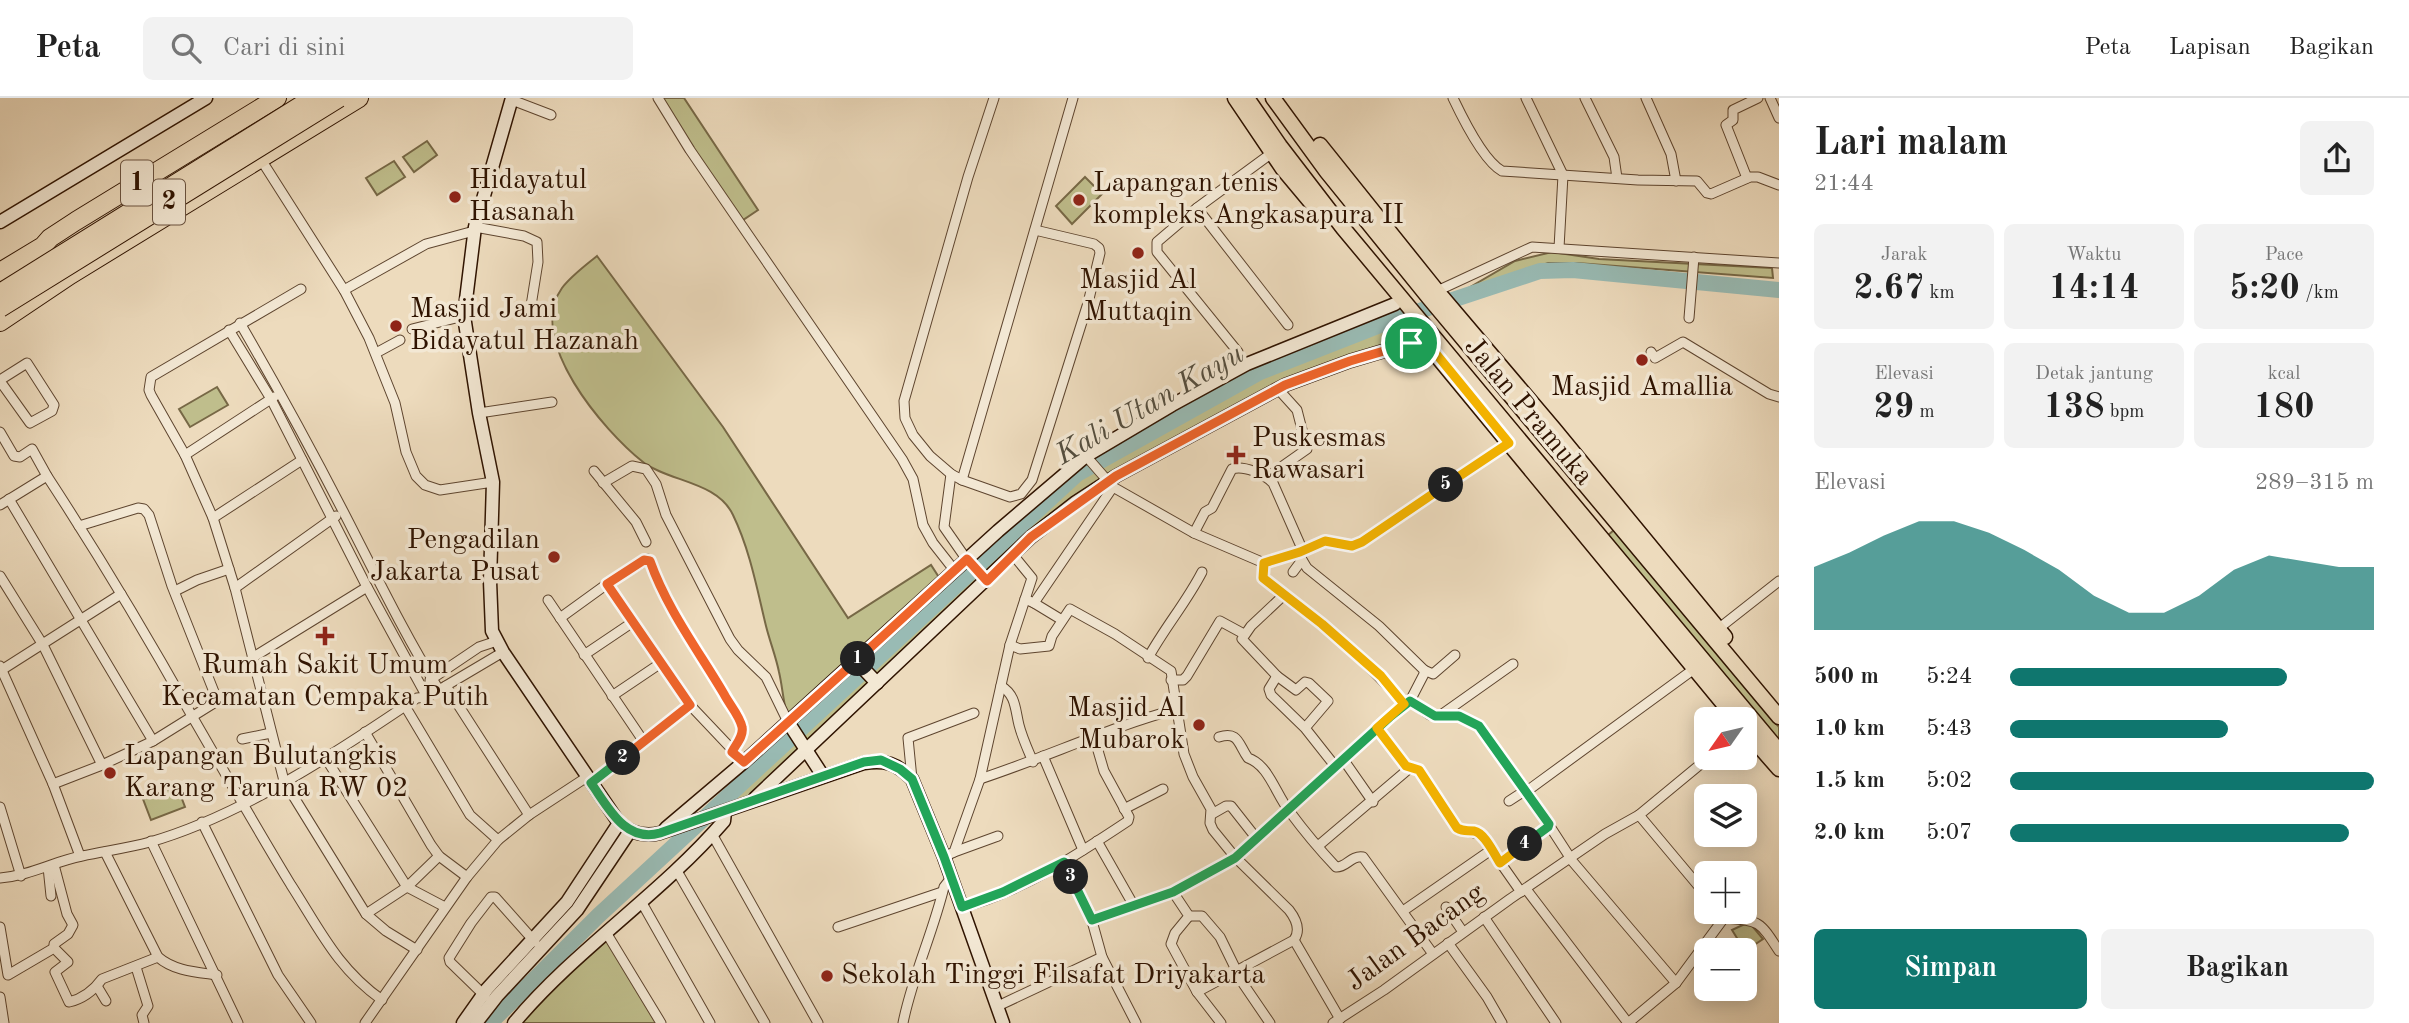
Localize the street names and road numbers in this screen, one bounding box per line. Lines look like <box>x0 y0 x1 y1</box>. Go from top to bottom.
road number: 1 <box>121 160 153 206</box>
road number: 2 <box>153 180 185 225</box>
street label: Jalan Pramuka <box>1458 333 1598 491</box>
street label: Jalan Bacang <box>1342 879 1490 997</box>

